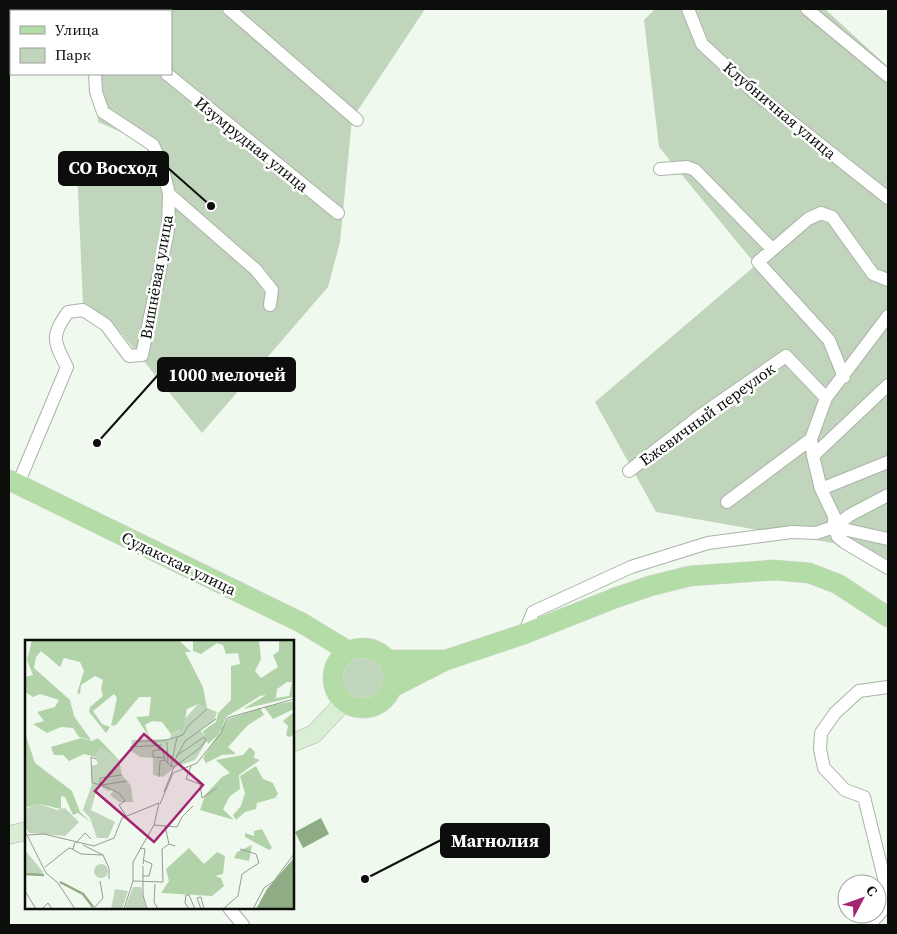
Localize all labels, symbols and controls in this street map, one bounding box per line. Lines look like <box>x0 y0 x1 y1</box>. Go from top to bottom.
legend <box>10 10 172 75</box>
text: Улица <box>55 19 99 40</box>
text: Парк <box>55 44 91 65</box>
street label: Клубничная улица <box>719 56 842 164</box>
street label: Изумрудная улица <box>190 91 314 197</box>
callout: СО Восход <box>59 152 168 185</box>
text: СО Восход <box>68 155 158 180</box>
street label: Вишнёвая улица <box>134 212 178 341</box>
street label: Ежевичный переулок <box>635 357 779 471</box>
callout: 1000 мелочей <box>158 358 295 391</box>
text: 1000 мелочей <box>168 362 286 387</box>
street label: Судакская улица <box>118 526 241 601</box>
inset map <box>25 640 294 909</box>
callout: Магнолия <box>441 824 549 857</box>
text: Магнолия <box>451 828 539 853</box>
north arrow <box>837 874 887 924</box>
text: С <box>861 881 882 901</box>

